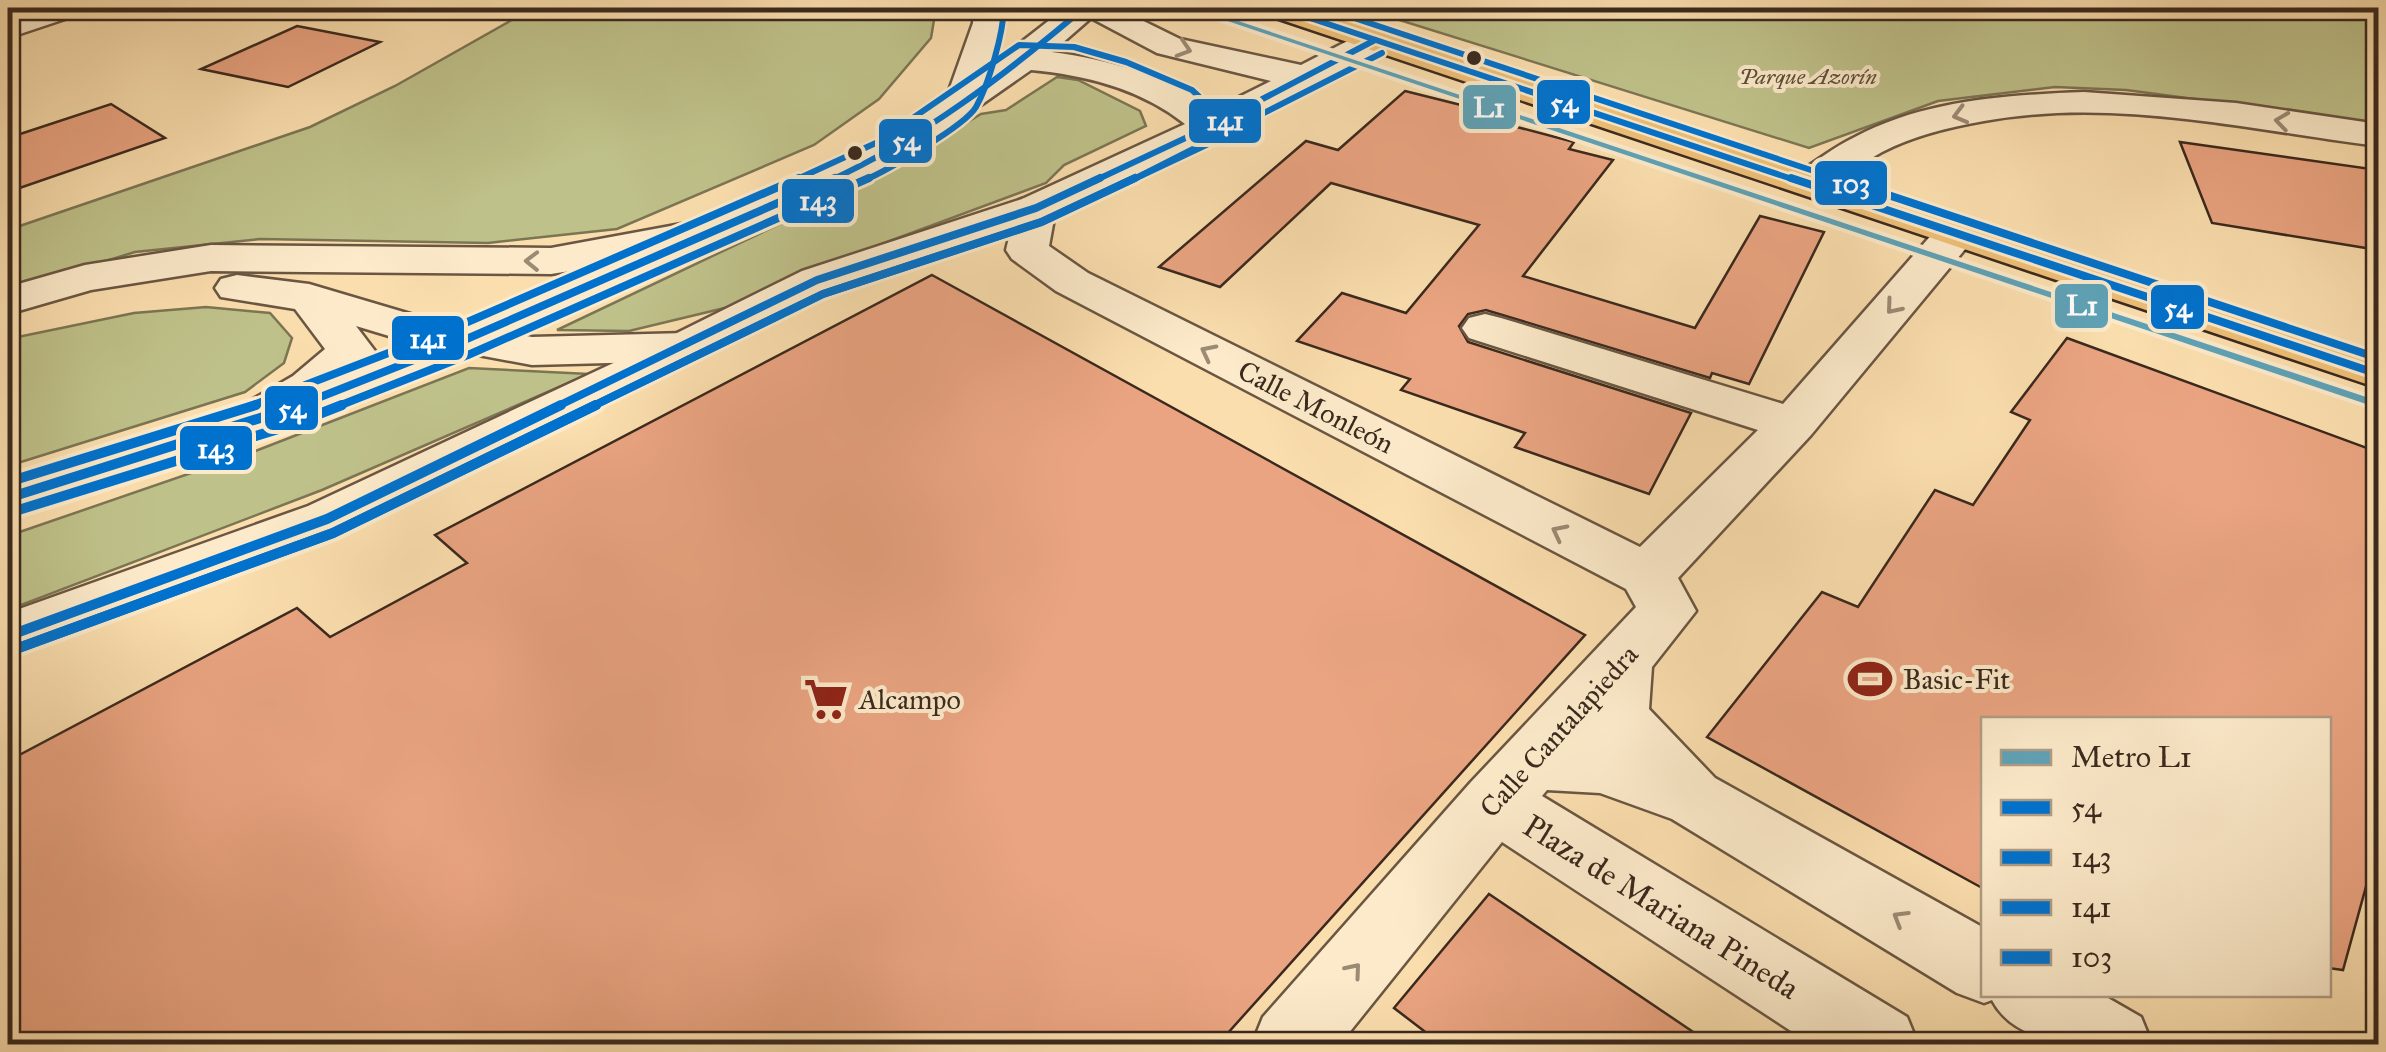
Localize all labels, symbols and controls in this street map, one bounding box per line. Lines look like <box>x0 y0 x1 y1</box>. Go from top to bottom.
one-way arrow <box>1174 38 1191 58</box>
unlabelled marker <box>1464 48 1484 68</box>
park label: Parque Azorín <box>1739 63 1877 90</box>
line badge: 54 <box>1535 78 1592 126</box>
line badge: L1 <box>1461 83 1518 131</box>
text: 54 <box>1550 85 1579 120</box>
text: L1 <box>1473 90 1505 125</box>
line badge: 141 <box>1187 97 1263 145</box>
text: 141 <box>1206 103 1244 138</box>
one-way arrow <box>1951 104 1969 125</box>
one-way arrow <box>2274 111 2290 132</box>
line badge: 54 <box>877 117 934 165</box>
text: 54 <box>892 123 921 158</box>
unlabelled marker <box>845 143 865 163</box>
line badge: 103 <box>1813 159 1889 207</box>
text: 103 <box>1832 166 1870 201</box>
line badge: 143 <box>780 177 856 225</box>
text: 143 <box>799 183 837 218</box>
one-way arrow <box>524 250 540 272</box>
line badge: L1 <box>2053 282 2110 330</box>
line badge: 54 <box>2149 283 2206 331</box>
text: L1 <box>2066 288 2098 323</box>
text: 54 <box>2164 290 2193 325</box>
one-way arrow <box>1886 295 1904 314</box>
line badge: 141 <box>390 314 466 362</box>
text: 141 <box>409 321 447 356</box>
one-way arrow <box>1200 345 1218 364</box>
street label: Calle Monleón <box>1232 353 1400 461</box>
line badge: 54 <box>263 384 320 432</box>
text: 54 <box>278 391 307 426</box>
line badge: 143 <box>178 424 254 472</box>
text: 143 <box>197 431 235 466</box>
one-way arrow <box>1552 524 1570 544</box>
street label: Calle Cantalapiedra <box>1472 637 1646 825</box>
sports icon: Basic-Fit <box>1846 655 1894 703</box>
place label: Basic-Fit <box>1903 662 2010 697</box>
supermarket icon: Alcampo <box>802 675 850 723</box>
place label: Alcampo <box>858 682 961 717</box>
legend <box>1981 717 2331 997</box>
text: Metro L1 <box>2071 739 2192 775</box>
text: 54 <box>2071 789 2102 825</box>
street label: Plaza de Mariana Pineda <box>1516 806 1807 1008</box>
text: 143 <box>2071 839 2112 875</box>
text: 141 <box>2071 889 2111 925</box>
one-way arrow <box>1892 911 1910 931</box>
text: 103 <box>2071 939 2112 975</box>
one-way arrow <box>1342 963 1360 981</box>

